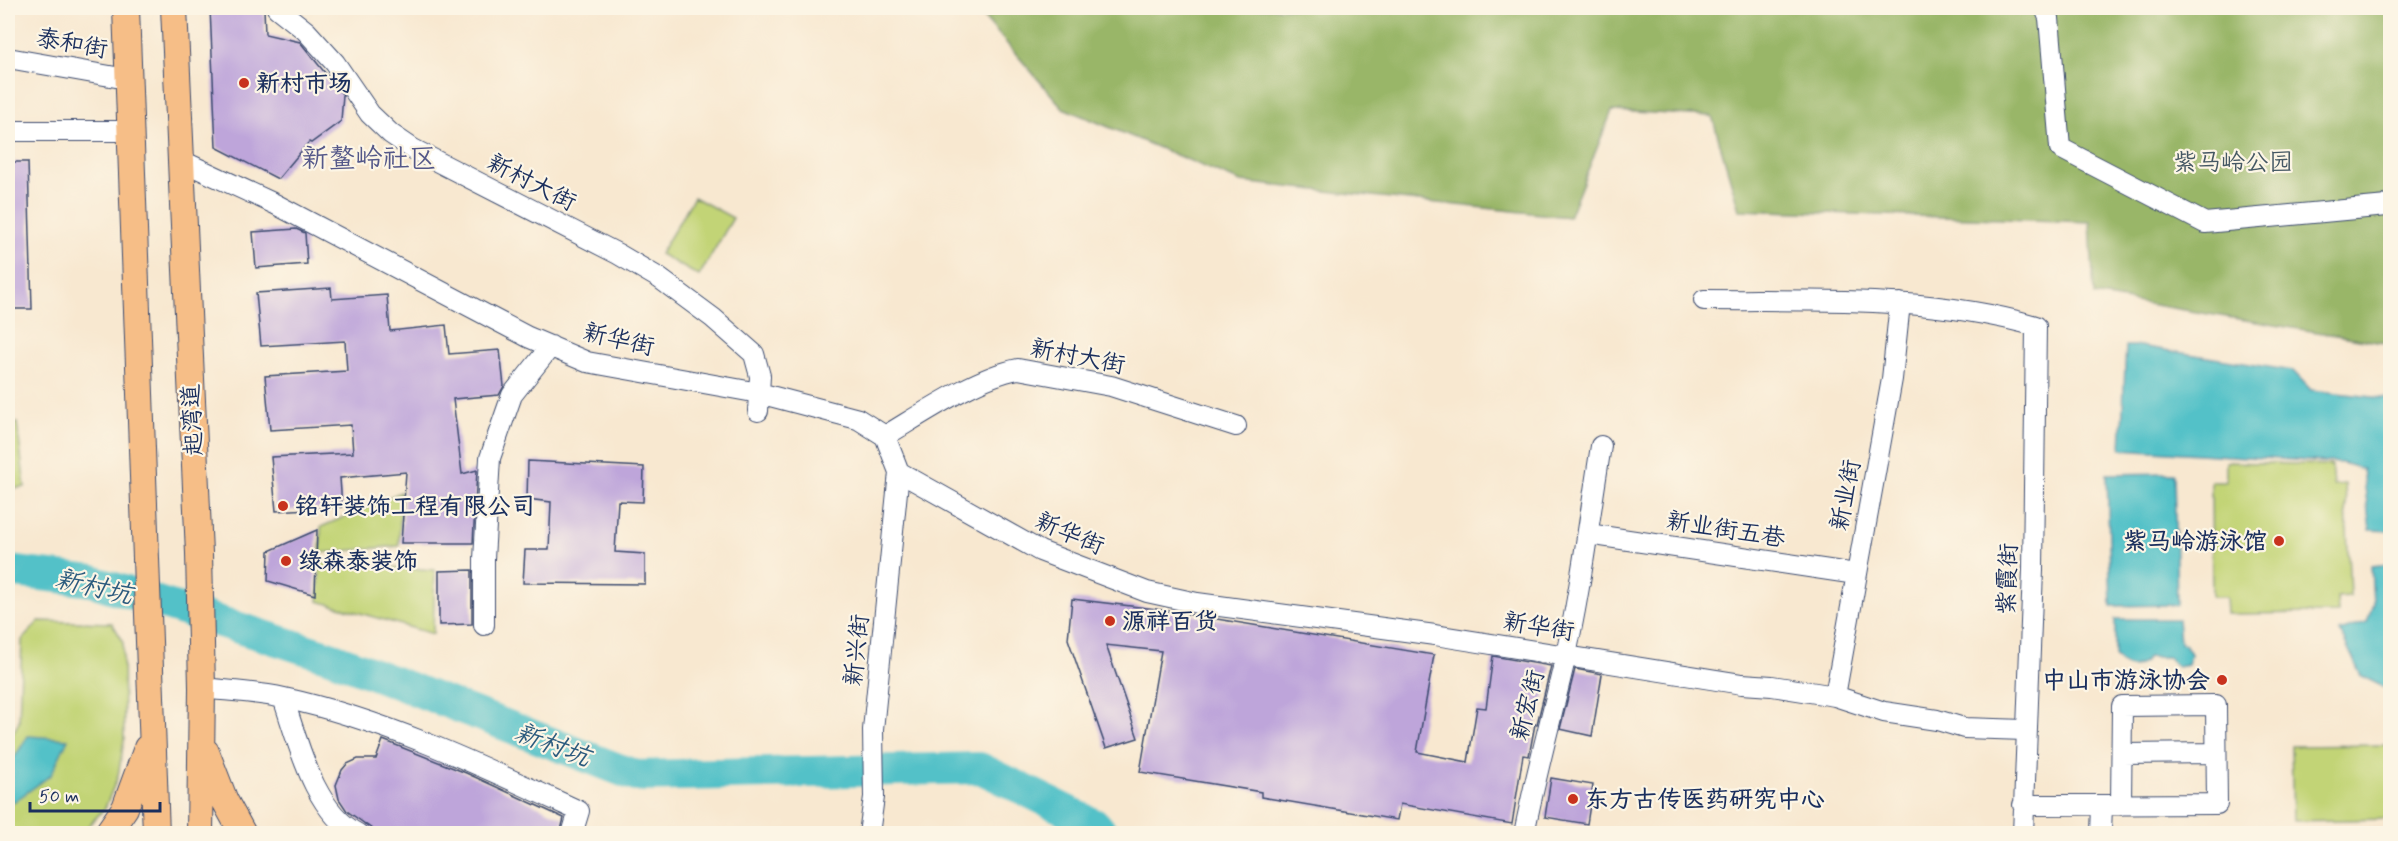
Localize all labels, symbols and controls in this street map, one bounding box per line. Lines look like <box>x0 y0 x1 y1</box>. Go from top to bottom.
street label: 泰和街 <box>34 23 110 66</box>
place label: 新村市场 <box>256 69 352 100</box>
marker: 新村市场 <box>237 76 251 90</box>
district label: 新鳌岭社区 <box>302 142 437 177</box>
street label: 新村大街 <box>482 148 581 219</box>
park label: 紫马岭公园 <box>2173 148 2293 179</box>
street label: 新华街 <box>580 317 657 364</box>
street label: 新村大街 <box>1028 333 1128 382</box>
street label: 起湾道 <box>176 383 211 457</box>
street label: 新业街 <box>1824 457 1869 534</box>
place label: 铭轩装饰工程有限公司 <box>295 492 535 523</box>
marker: 铭轩装饰工程有限公司 <box>276 499 290 513</box>
street label: 新华街 <box>1030 506 1109 563</box>
street label: 新业街五巷 <box>1664 506 1787 555</box>
place label: 紫马岭游泳馆 <box>2123 527 2267 558</box>
marker: 紫马岭游泳馆 <box>2272 534 2286 548</box>
street label: 紫霞街 <box>1992 543 2025 616</box>
place label: 绿森泰装饰 <box>298 547 418 578</box>
marker: 绿森泰装饰 <box>279 554 293 568</box>
water label: 新村坑 <box>52 563 138 614</box>
place label: 源祥百货 <box>1122 607 1218 638</box>
street label: 新华街 <box>1501 607 1577 648</box>
street label: 新兴街 <box>838 613 877 688</box>
marker: 源祥百货 <box>1103 614 1117 628</box>
place label: 中山市游泳协会 <box>2042 666 2210 697</box>
street label: 新宏街 <box>1505 667 1552 744</box>
marker: 中山市游泳协会 <box>2215 673 2229 687</box>
water label: 新村坑 <box>510 716 598 777</box>
scale bar <box>30 775 160 813</box>
text: 50 m <box>39 785 79 809</box>
place label: 东方古传医药研究中心 <box>1585 785 1825 816</box>
marker: 东方古传医药研究中心 <box>1566 792 1580 806</box>

